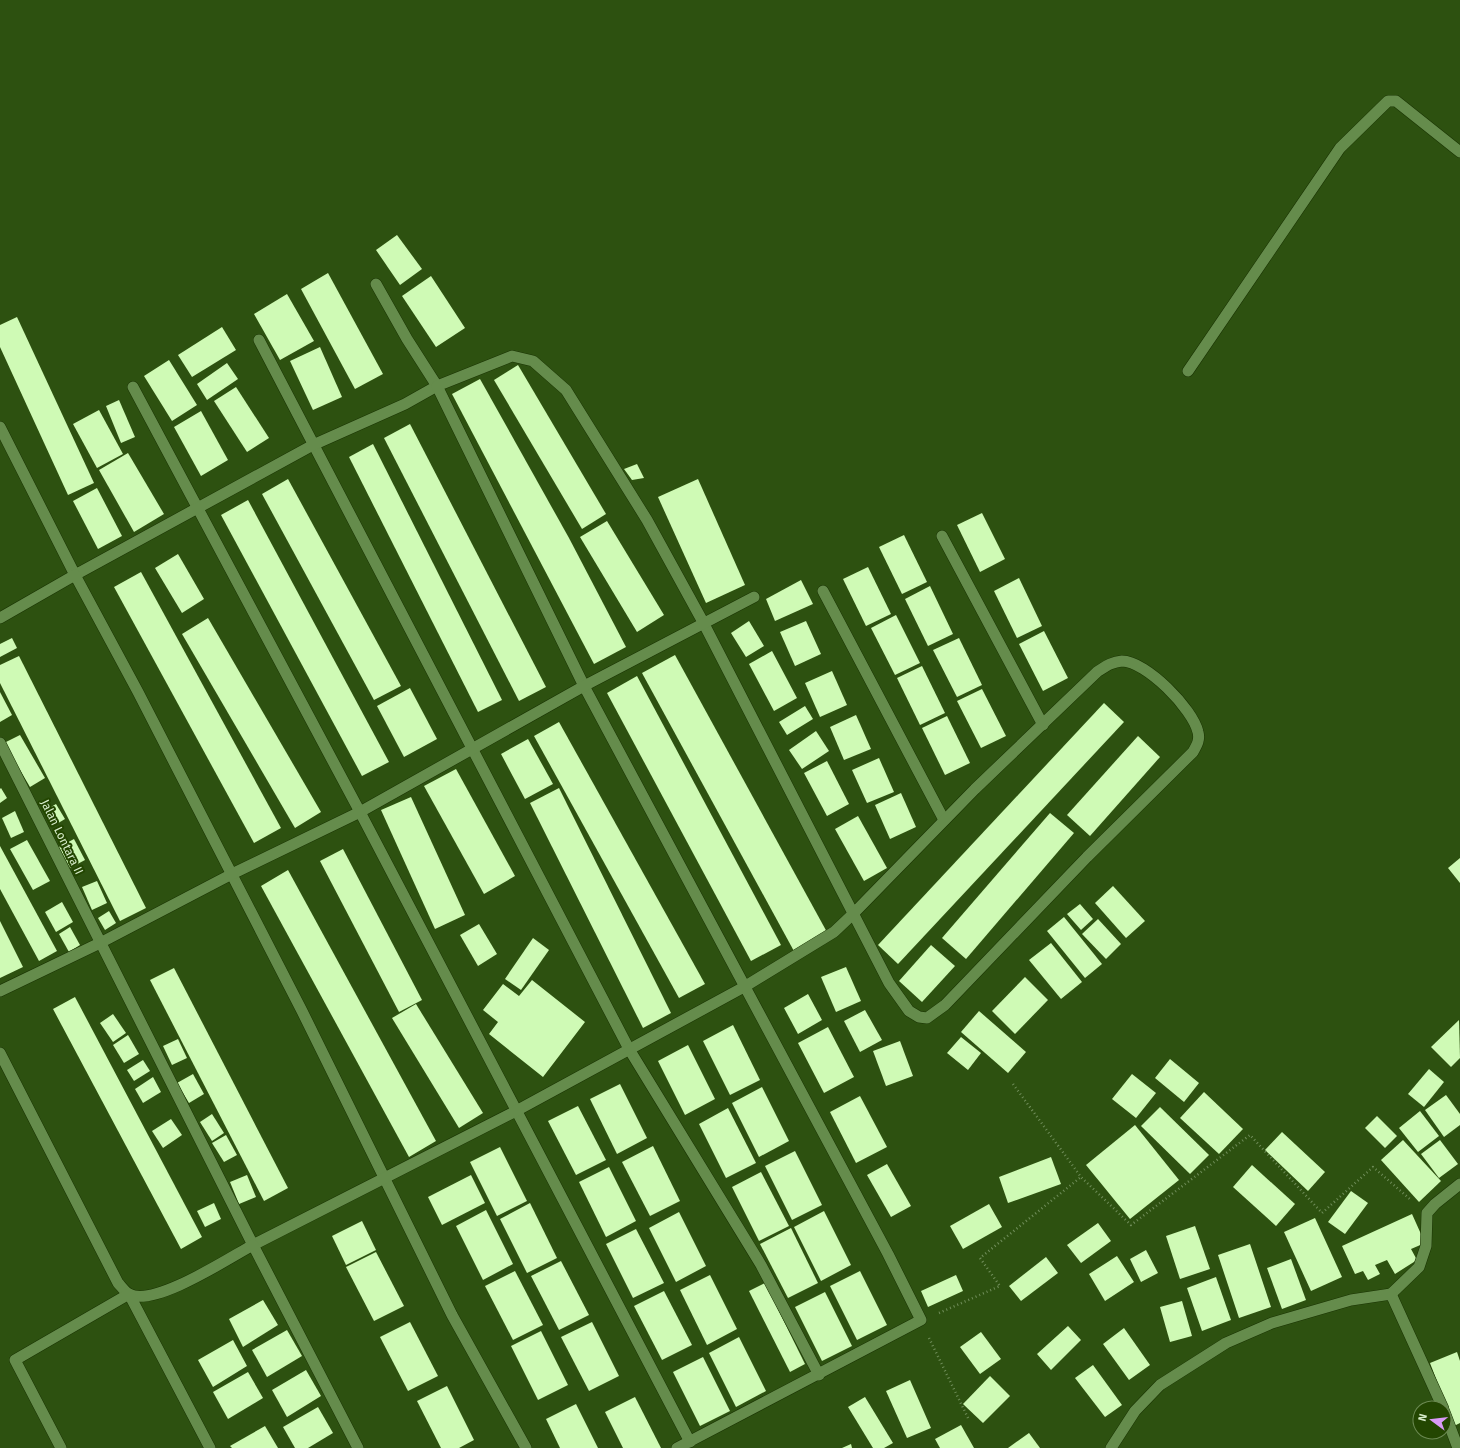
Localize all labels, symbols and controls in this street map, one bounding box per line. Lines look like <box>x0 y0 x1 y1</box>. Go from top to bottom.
street label: Jalan Lontara II <box>38 797 86 877</box>
north arrow <box>1412 1400 1452 1440</box>
text: N <box>1416 1412 1430 1423</box>

